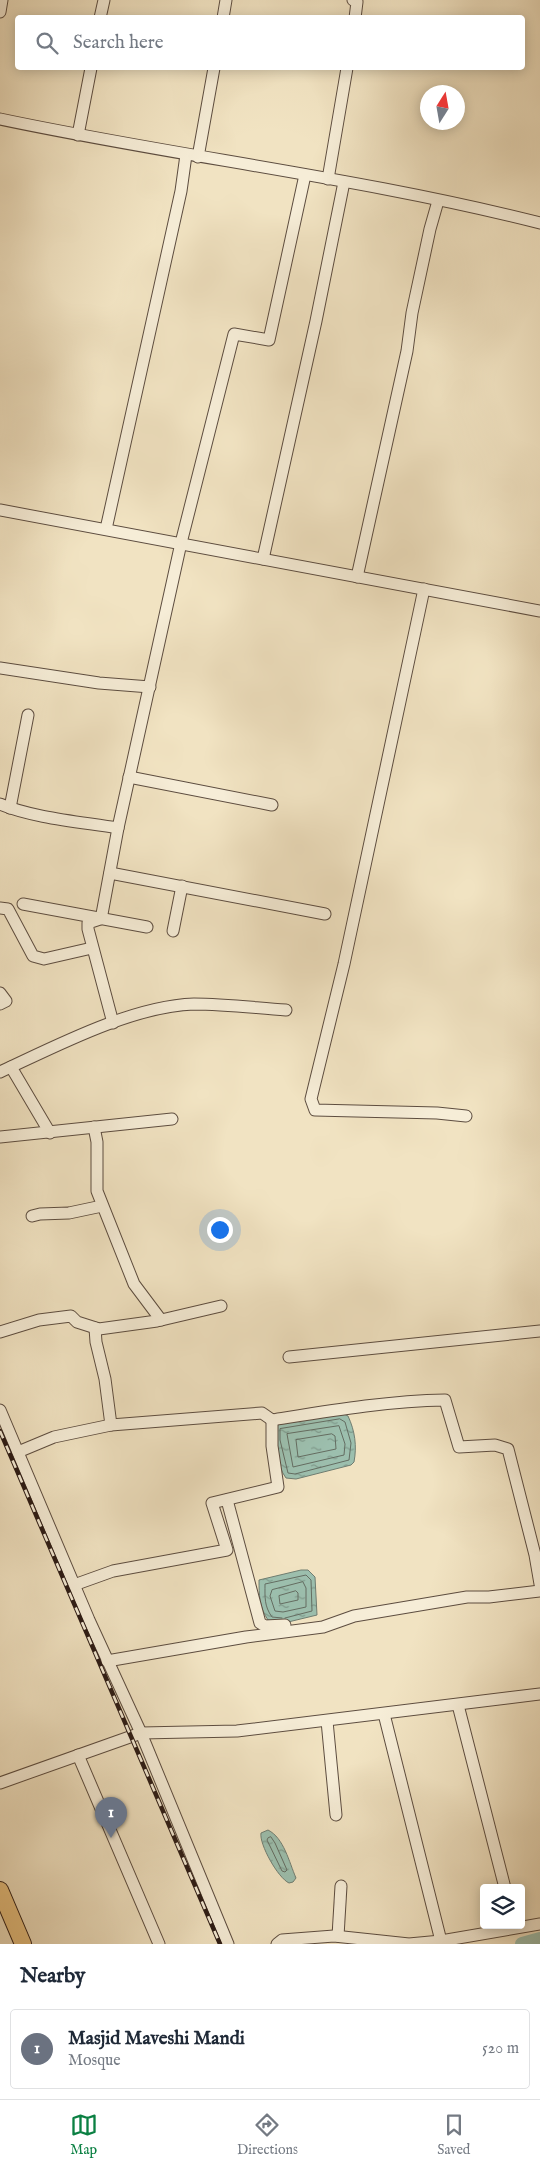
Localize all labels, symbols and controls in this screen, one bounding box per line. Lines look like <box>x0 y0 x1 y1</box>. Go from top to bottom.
search box <box>15 15 525 70</box>
icon: search <box>33 29 61 57</box>
text: Search here <box>73 31 164 55</box>
north arrow <box>420 85 465 130</box>
your location <box>207 1217 233 1243</box>
pin: 1 <box>95 1797 127 1838</box>
map controls <box>480 1884 525 1929</box>
button: layers <box>480 1884 525 1929</box>
text: Nearby <box>20 1963 85 1990</box>
text: Masjid Maveshi Mandi <box>68 2027 245 2051</box>
text: 1 <box>34 2039 40 2059</box>
text: 520 m <box>482 2039 519 2059</box>
text: Mosque <box>68 2051 121 2071</box>
tab: Map <box>70 2111 98 2159</box>
tab: Directions <box>237 2111 298 2159</box>
tab: Saved <box>437 2111 470 2159</box>

